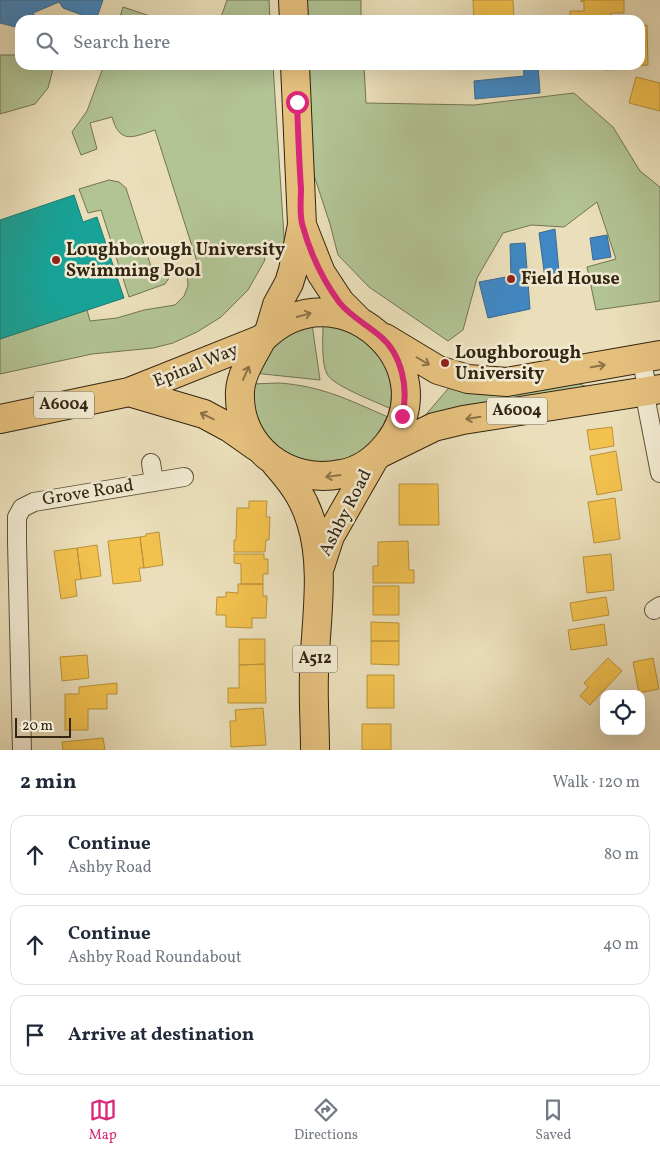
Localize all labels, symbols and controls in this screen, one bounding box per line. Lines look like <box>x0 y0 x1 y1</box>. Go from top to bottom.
search box <box>15 15 645 70</box>
icon: search <box>33 29 61 57</box>
text: Search here <box>73 30 170 56</box>
route start <box>286 91 309 114</box>
place label: Loughborough University Swimming Pool <box>66 238 285 284</box>
marker: Loughborough University Swimming Pool <box>50 254 62 266</box>
place label: Field House <box>521 267 620 292</box>
marker: Field House <box>505 273 517 285</box>
one-way arrow <box>295 310 311 319</box>
street label: Epinal Way <box>150 338 242 394</box>
place label: Loughborough University <box>455 341 581 387</box>
one-way arrow <box>415 357 430 367</box>
marker: Loughborough University <box>439 357 451 369</box>
one-way arrow <box>589 361 605 371</box>
one-way arrow <box>241 366 251 381</box>
road number: A6004 <box>34 392 94 418</box>
road number: A6004 <box>487 398 547 424</box>
route end <box>391 405 414 428</box>
one-way arrow <box>200 410 215 420</box>
one-way arrow <box>466 413 482 423</box>
street label: Ashby Road <box>313 465 379 561</box>
one-way arrow <box>325 471 341 481</box>
street label: Grove Road <box>41 473 135 513</box>
road number: A512 <box>292 646 338 672</box>
map controls <box>600 690 645 735</box>
button: locate <box>600 690 645 735</box>
scale bar <box>15 715 71 738</box>
text: 20 m <box>22 717 53 736</box>
text: 2 min <box>20 768 77 797</box>
text: Walk · 120 m <box>552 772 640 794</box>
text: Continue <box>68 831 151 857</box>
icon: ahead <box>21 841 49 869</box>
text: 80 m <box>604 844 639 866</box>
text: Ashby Road <box>68 857 152 879</box>
text: Continue <box>68 921 151 947</box>
icon: ahead <box>21 931 49 959</box>
text: 40 m <box>603 934 639 956</box>
text: Ashby Road Roundabout <box>68 947 242 969</box>
icon: arrive <box>21 1021 49 1049</box>
text: Arrive at destination <box>68 1022 254 1048</box>
tab: Map <box>89 1096 117 1145</box>
tab: Directions <box>294 1096 358 1145</box>
tab: Saved <box>535 1096 571 1145</box>

